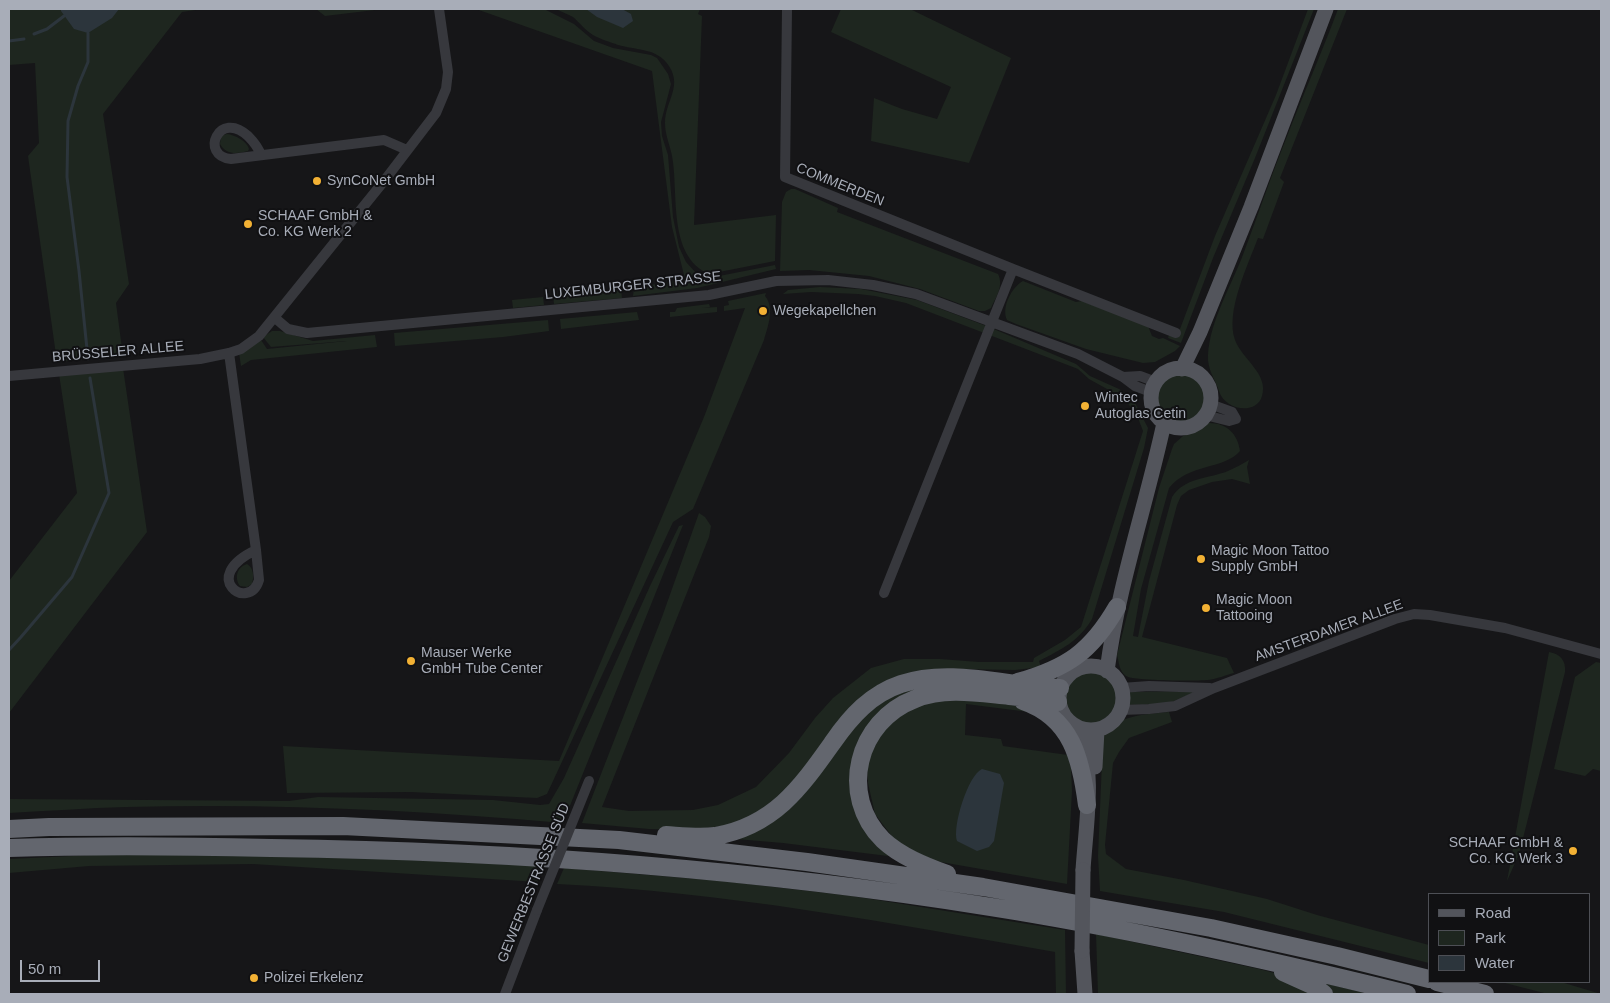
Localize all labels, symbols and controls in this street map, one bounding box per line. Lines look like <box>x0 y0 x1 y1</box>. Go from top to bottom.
street label: COMMERDEN <box>794 160 886 210</box>
place label: SynCoNet GmbH <box>327 173 435 189</box>
marker: SynCoNet GmbH <box>311 175 323 187</box>
place label: SCHAAF GmbH & Co. KG Werk 2 <box>258 208 372 240</box>
marker: SCHAAF GmbH & Co. KG Werk 2 <box>242 218 254 230</box>
street label: LUXEMBURGER STRASSE <box>544 268 722 304</box>
place label: Wegekapellchen <box>773 303 876 319</box>
marker: Wegekapellchen <box>757 305 769 317</box>
street label: BRÜSSELER ALLEE <box>51 338 185 366</box>
place label: Wintec Autoglas Cetin <box>1095 390 1186 422</box>
marker: Wintec Autoglas Cetin <box>1079 400 1091 412</box>
place label: Magic Moon Tattoo Supply GmbH <box>1211 543 1329 576</box>
marker: Magic Moon Tattoo Supply GmbH <box>1195 553 1207 565</box>
place label: Magic Moon Tattooing <box>1216 592 1292 624</box>
street label: AMSTERDAMER ALLEE <box>1253 596 1405 666</box>
marker: Magic Moon Tattooing <box>1200 602 1212 614</box>
place label: Mauser Werke GmbH Tube Center <box>421 645 543 678</box>
marker: Mauser Werke GmbH Tube Center <box>405 655 417 667</box>
street label: GEWERBESTRASSE SÜD <box>494 801 574 965</box>
place label: SCHAAF GmbH & Co. KG Werk 3 <box>1449 835 1563 868</box>
marker: SCHAAF GmbH & Co. KG Werk 3 <box>1567 845 1579 857</box>
legend <box>1428 893 1590 983</box>
text: Road <box>1475 904 1511 921</box>
text: Park <box>1475 929 1506 946</box>
scale bar <box>22 950 102 982</box>
text: Water <box>1475 954 1514 971</box>
text: 50 m <box>28 960 61 977</box>
place label: Polizei Erkelenz <box>264 970 364 986</box>
marker: Polizei Erkelenz <box>248 972 260 984</box>

